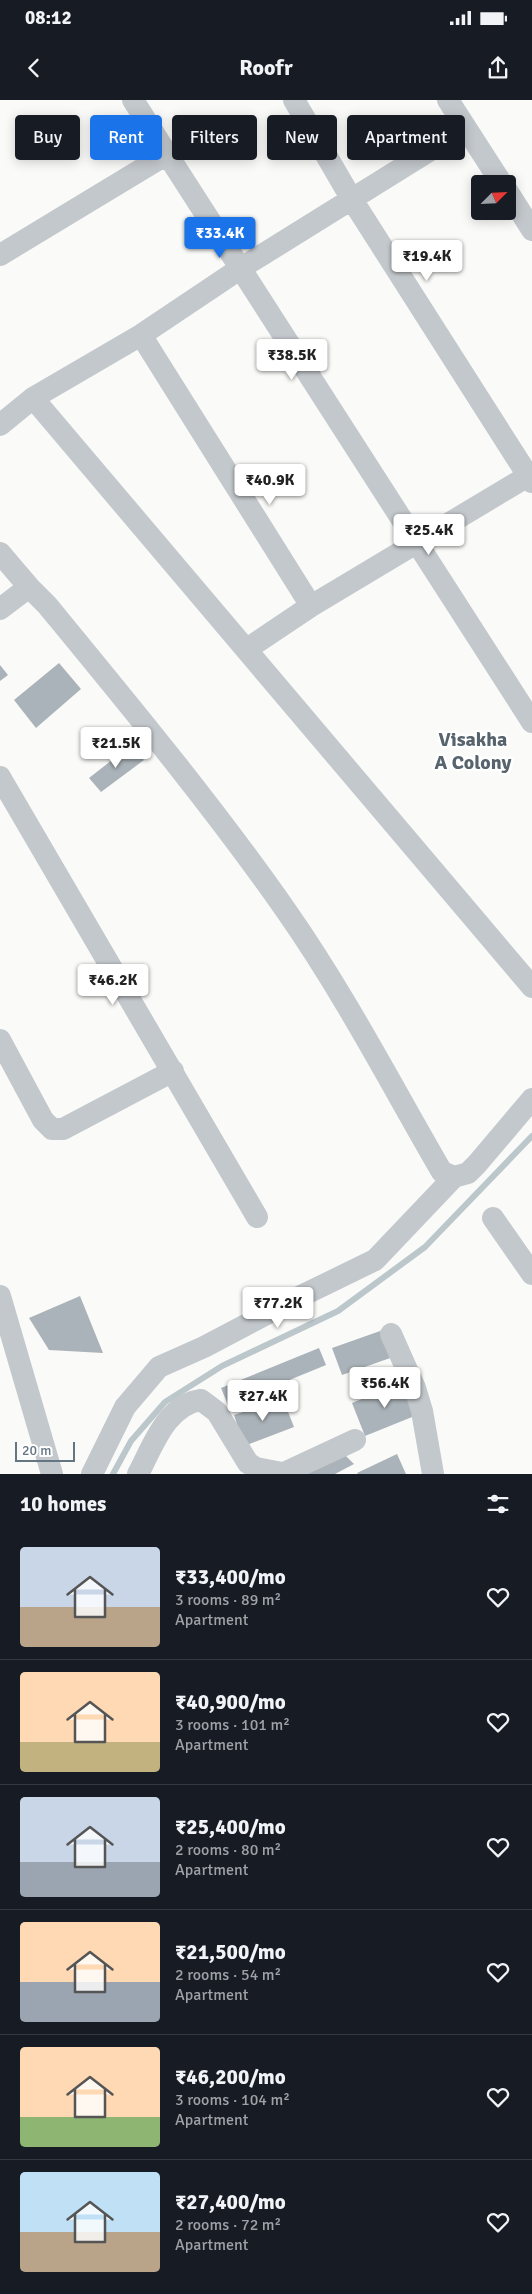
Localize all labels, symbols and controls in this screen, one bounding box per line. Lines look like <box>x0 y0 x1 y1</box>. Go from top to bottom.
text: 08:12 <box>25 6 72 30</box>
icon: back <box>20 54 48 82</box>
text: Roofr <box>239 54 293 81</box>
icon: share <box>484 54 512 82</box>
chip: Buy <box>15 115 80 160</box>
chip: Rent <box>90 115 162 160</box>
chip: Filters <box>172 115 257 160</box>
chip: New <box>267 115 337 160</box>
chip: Apartment <box>347 115 465 160</box>
north arrow <box>471 175 516 220</box>
map controls <box>471 175 516 220</box>
pin: ₹33.4K <box>179 216 261 259</box>
text: ₹33.4K <box>195 223 245 243</box>
pin: ₹19.4K <box>386 240 468 282</box>
text: ₹19.4K <box>402 246 452 266</box>
pin: ₹38.5K <box>251 338 333 381</box>
text: ₹38.5K <box>267 345 317 365</box>
pin: ₹40.9K <box>229 464 311 506</box>
text: ₹40.9K <box>245 470 295 490</box>
pin: ₹25.4K <box>388 514 470 556</box>
text: ₹25.4K <box>404 520 454 540</box>
pin: ₹21.5K <box>75 726 157 769</box>
district label: Visakha A Colony <box>435 727 511 775</box>
text: ₹21.5K <box>91 733 141 753</box>
pin: ₹46.2K <box>72 964 154 1006</box>
text: ₹46.2K <box>88 970 138 990</box>
pin: ₹77.2K <box>237 1286 319 1329</box>
text: ₹77.2K <box>253 1293 303 1313</box>
pin: ₹56.4K <box>344 1366 426 1409</box>
text: ₹56.4K <box>360 1373 410 1393</box>
pin: ₹27.4K <box>222 1380 304 1422</box>
text: ₹27.4K <box>238 1386 288 1406</box>
scale bar <box>15 1439 75 1462</box>
text: 20 m <box>22 1442 51 1459</box>
icon: filters <box>484 1490 512 1518</box>
text: 10 homes <box>20 1491 106 1517</box>
text: ₹33,400/mo <box>175 1564 286 1590</box>
icon: home <box>60 1567 120 1627</box>
icon: heart <box>484 1583 512 1611</box>
text: 3 rooms · 89 m² <box>175 1590 281 1610</box>
text: Apartment <box>175 1610 248 1630</box>
text: ₹40,900/mo <box>175 1689 286 1715</box>
icon: home <box>60 1692 120 1752</box>
icon: heart <box>484 1708 512 1736</box>
text: 3 rooms · 101 m² <box>175 1715 290 1735</box>
text: Apartment <box>175 1735 248 1755</box>
text: ₹25,400/mo <box>175 1814 286 1840</box>
icon: home <box>60 1817 120 1877</box>
icon: heart <box>484 1833 512 1861</box>
text: 2 rooms · 80 m² <box>175 1840 281 1860</box>
text: Apartment <box>175 1860 248 1880</box>
text: ₹21,500/mo <box>175 1939 286 1965</box>
icon: home <box>60 1942 120 2002</box>
icon: heart <box>484 1958 512 1986</box>
text: 2 rooms · 54 m² <box>175 1965 281 1985</box>
text: Apartment <box>175 1985 248 2005</box>
text: ₹46,200/mo <box>175 2064 286 2090</box>
icon: home <box>60 2067 120 2127</box>
icon: heart <box>484 2083 512 2111</box>
text: 3 rooms · 104 m² <box>175 2090 290 2110</box>
text: Apartment <box>175 2110 248 2130</box>
text: ₹27,400/mo <box>175 2189 286 2215</box>
icon: home <box>60 2192 120 2252</box>
icon: heart <box>484 2208 512 2236</box>
text: 2 rooms · 72 m² <box>175 2215 281 2235</box>
text: Apartment <box>175 2235 248 2255</box>

